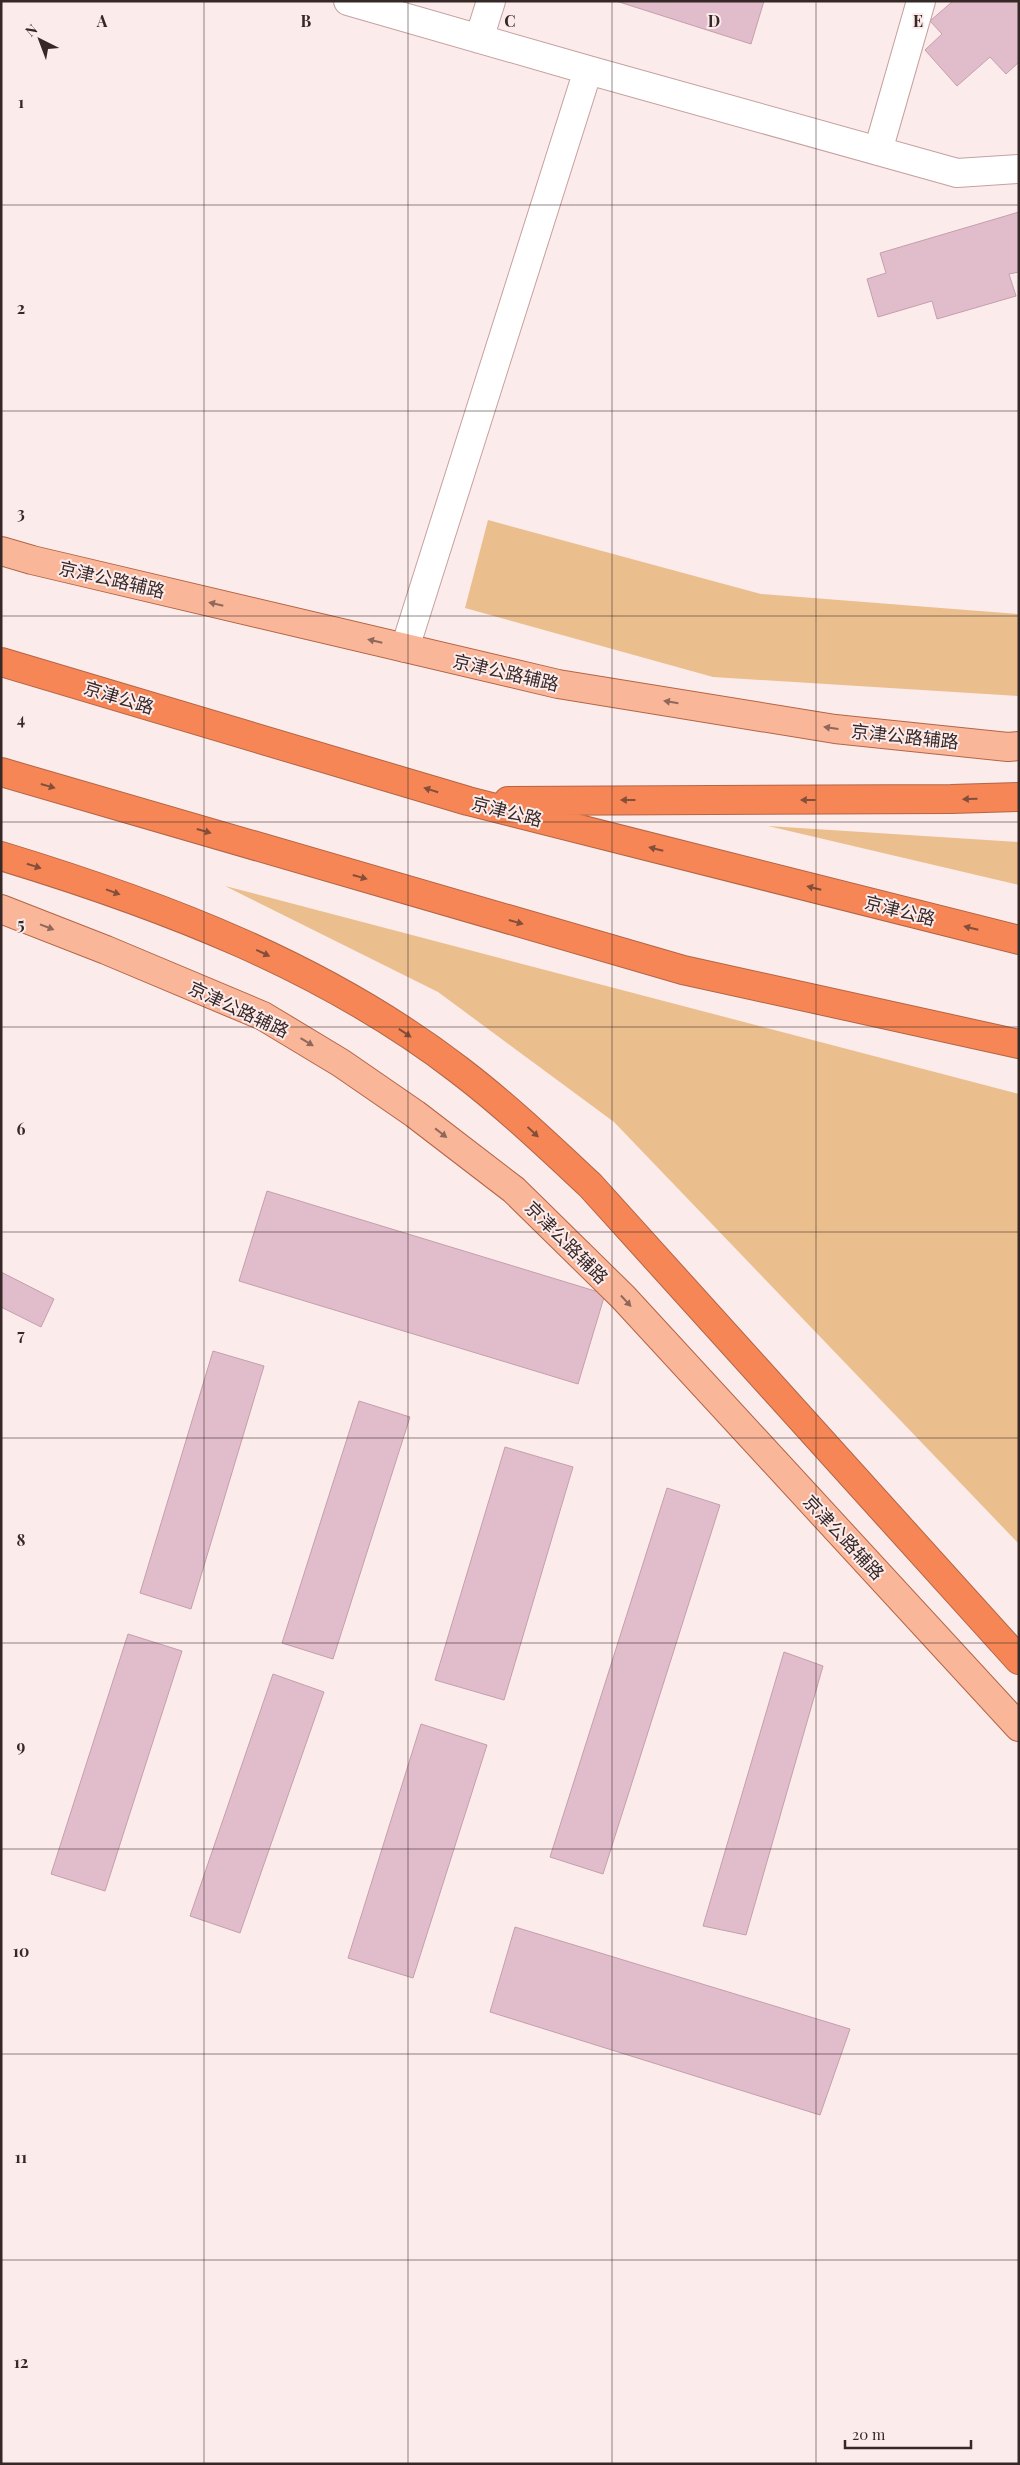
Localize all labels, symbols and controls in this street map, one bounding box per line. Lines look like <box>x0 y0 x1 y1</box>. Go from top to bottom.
text: A <box>96 10 108 31</box>
text: B <box>301 10 312 31</box>
text: C <box>504 10 516 31</box>
text: D <box>708 10 720 31</box>
text: E <box>913 10 923 31</box>
north arrow <box>15 15 65 65</box>
text: N <box>21 20 41 40</box>
text: 1 <box>18 91 24 112</box>
text: 2 <box>17 297 25 318</box>
text: 3 <box>17 502 25 523</box>
street label: 京津公路辅路 <box>57 555 167 603</box>
one-way arrow <box>209 600 224 608</box>
one-way arrow <box>367 637 382 645</box>
street label: 京津公路辅路 <box>451 648 561 696</box>
street label: 京津公路 <box>81 675 157 719</box>
one-way arrow <box>662 698 678 706</box>
text: 4 <box>17 708 25 729</box>
street label: 京津公路辅路 <box>850 718 960 754</box>
one-way arrow <box>823 724 839 732</box>
one-way arrow <box>41 782 56 790</box>
one-way arrow <box>424 786 439 794</box>
street label: 京津公路 <box>469 791 545 831</box>
one-way arrow <box>962 795 978 803</box>
one-way arrow <box>619 796 635 804</box>
one-way arrow <box>799 796 815 804</box>
one-way arrow <box>197 828 212 836</box>
one-way arrow <box>649 844 664 852</box>
one-way arrow <box>27 862 42 870</box>
one-way arrow <box>353 873 368 881</box>
one-way arrow <box>806 884 821 892</box>
one-way arrow <box>105 889 120 896</box>
street label: 京津公路 <box>862 890 938 930</box>
text: 5 <box>17 913 25 934</box>
one-way arrow <box>509 918 524 926</box>
one-way arrow <box>40 923 55 931</box>
one-way arrow <box>964 924 979 932</box>
one-way arrow <box>256 949 270 957</box>
street label: 京津公路辅路 <box>185 975 293 1043</box>
one-way arrow <box>398 1028 411 1038</box>
one-way arrow <box>300 1038 313 1047</box>
text: 6 <box>17 1118 26 1139</box>
one-way arrow <box>527 1126 539 1138</box>
one-way arrow <box>434 1128 447 1139</box>
street label: 京津公路辅路 <box>520 1195 614 1289</box>
one-way arrow <box>620 1294 632 1306</box>
text: 7 <box>17 1324 25 1345</box>
street label: 京津公路辅路 <box>798 1489 890 1585</box>
text: 8 <box>17 1529 26 1550</box>
text: 9 <box>17 1735 26 1756</box>
text: 10 <box>13 1940 29 1961</box>
text: 11 <box>15 2146 27 2167</box>
text: 12 <box>14 2351 28 2372</box>
scale bar <box>845 2418 971 2450</box>
text: 20 m <box>852 2424 886 2444</box>

